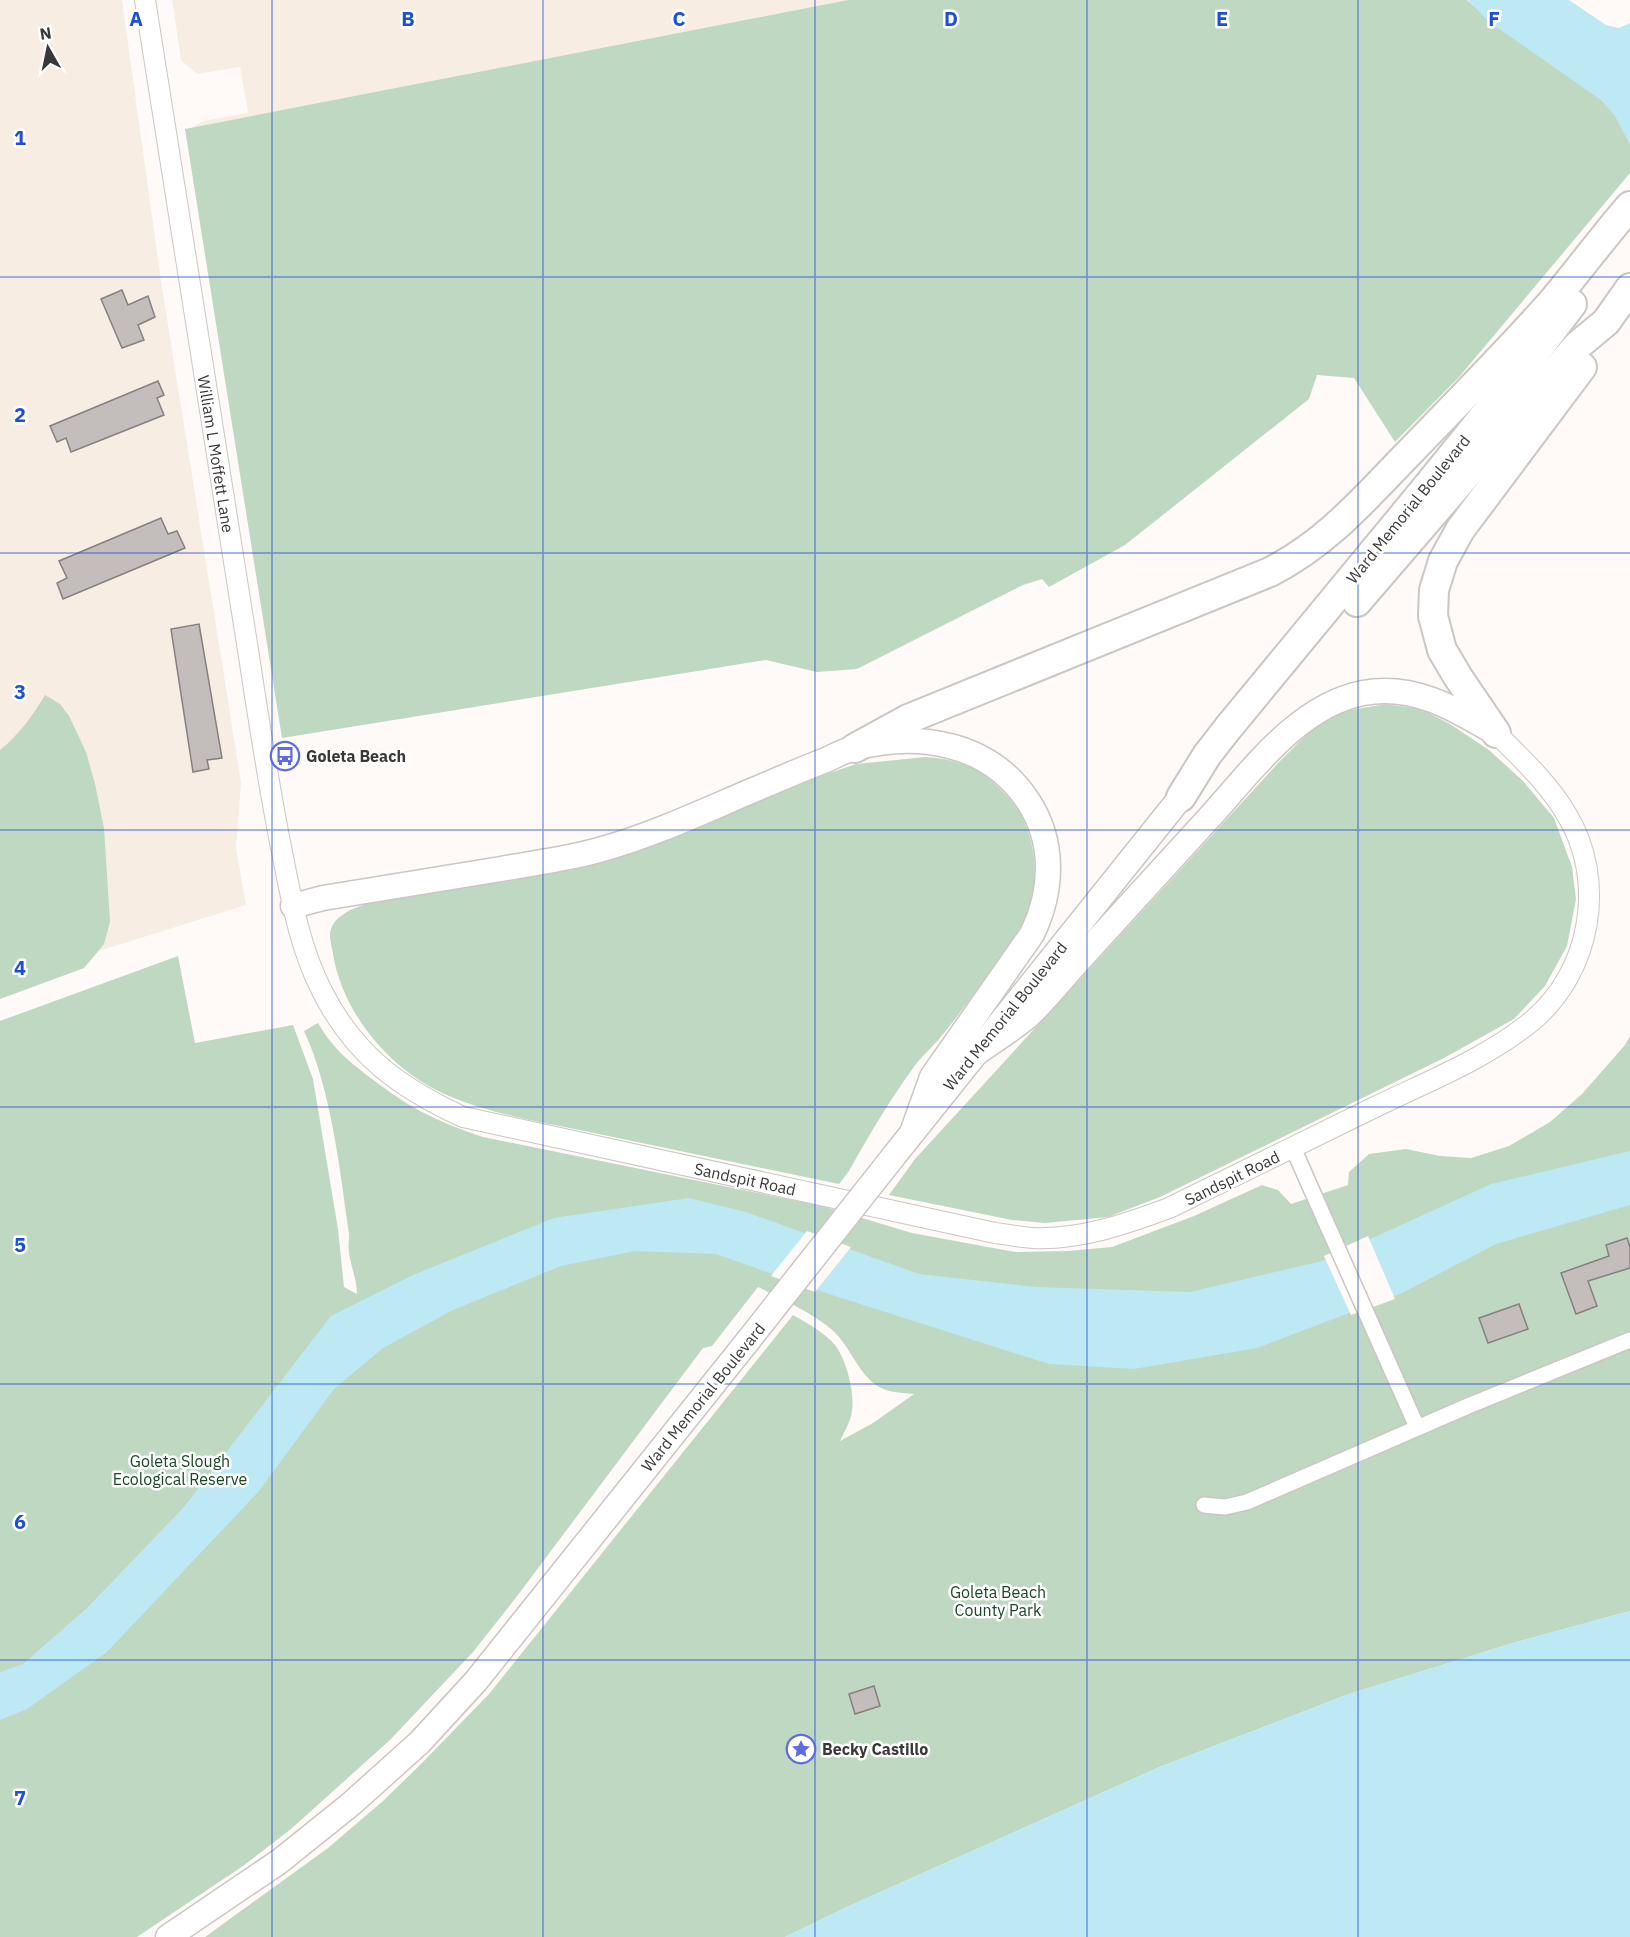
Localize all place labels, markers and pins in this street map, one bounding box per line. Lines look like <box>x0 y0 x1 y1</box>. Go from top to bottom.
bus stop icon: Goleta Beach <box>269 740 301 772</box>
place label: Goleta Beach <box>306 746 406 766</box>
place icon: Becky Castillo <box>785 1733 817 1765</box>
place label: Becky Castillo <box>822 1739 928 1759</box>

